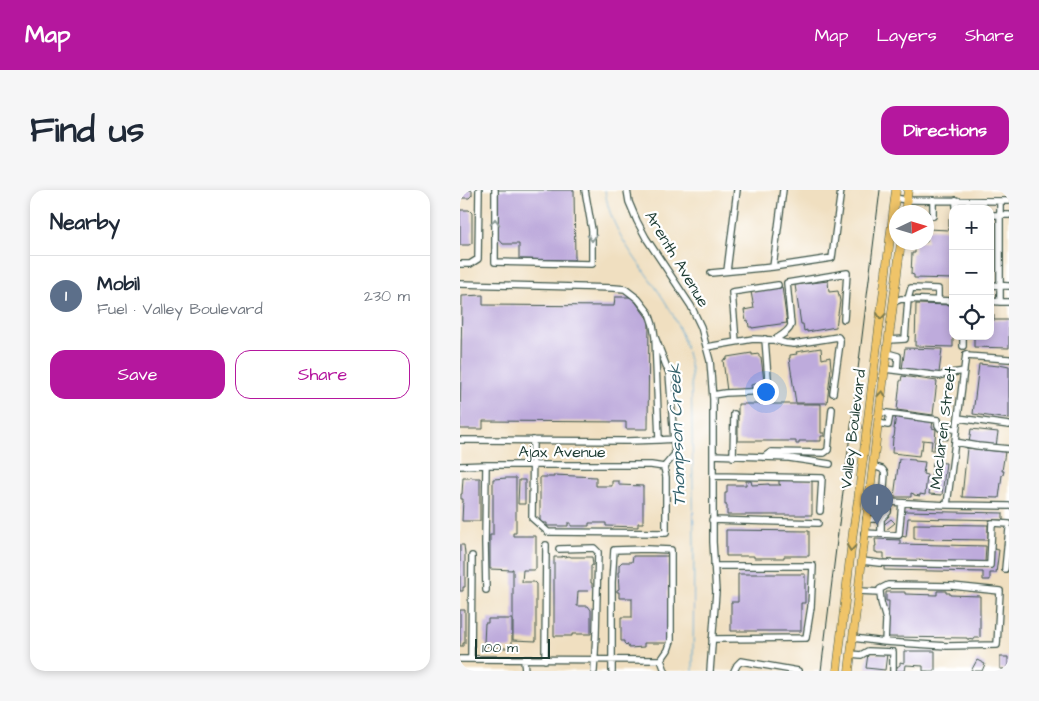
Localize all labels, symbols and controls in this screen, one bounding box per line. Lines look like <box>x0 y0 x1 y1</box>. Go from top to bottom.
text: Map <box>25 18 70 52</box>
text: Map <box>814 23 848 48</box>
text: Layers <box>876 23 937 48</box>
text: Share <box>965 23 1014 48</box>
text: Find us <box>30 106 144 155</box>
button: Directions <box>881 106 1009 155</box>
north arrow <box>889 205 934 250</box>
map controls <box>949 205 994 340</box>
button: + <box>949 205 994 250</box>
street label: Arenth Avenue <box>640 207 715 311</box>
text: Nearby <box>50 208 120 237</box>
one-way arrow <box>490 217 500 225</box>
one-way arrow <box>587 234 597 242</box>
button: − <box>949 250 994 295</box>
text: Mobil <box>97 271 140 298</box>
text: 1 <box>65 285 67 307</box>
text: 230 m <box>364 285 410 307</box>
button: locate <box>949 295 994 340</box>
text: Fuel · Valley Boulevard <box>97 298 263 320</box>
one-way arrow <box>876 312 887 320</box>
button: Save <box>50 350 225 399</box>
button: Share <box>235 350 410 399</box>
water label: Thompson Creek <box>662 362 692 507</box>
street label: Maclaren Street <box>925 365 962 491</box>
street label: Valley Boulevard <box>835 368 872 490</box>
your location <box>753 379 779 405</box>
one-way arrow <box>876 390 886 399</box>
street label: Ajax Avenue <box>518 441 606 463</box>
pin: 1 <box>861 484 893 525</box>
one-way arrow <box>846 544 857 552</box>
scale bar <box>475 636 550 659</box>
text: 100 m <box>482 638 518 658</box>

